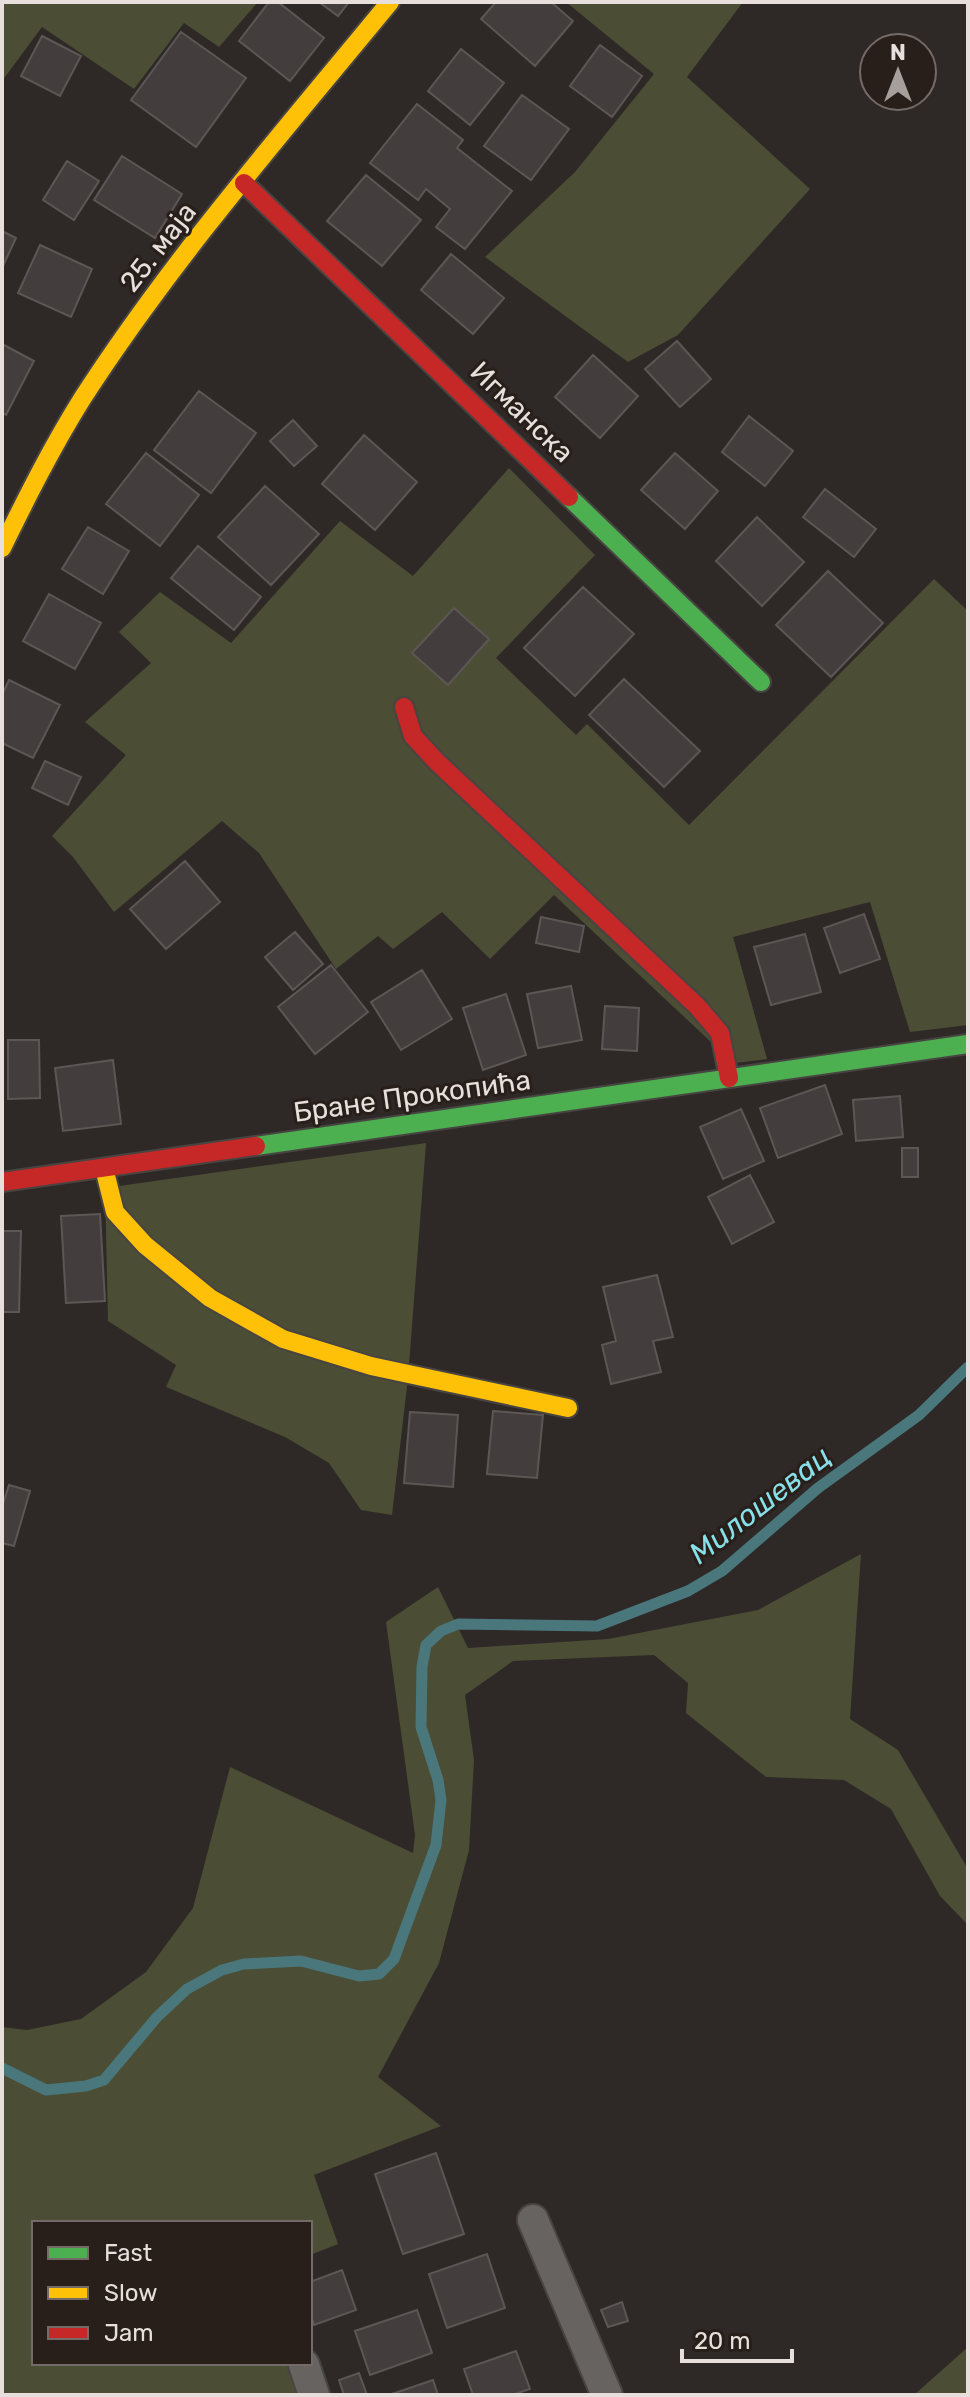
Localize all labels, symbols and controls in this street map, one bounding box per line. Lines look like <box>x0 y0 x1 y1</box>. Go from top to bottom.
north arrow <box>858 32 938 112</box>
text: N <box>890 39 906 66</box>
street label: 25. маја <box>113 196 203 298</box>
street label: Игманска <box>464 355 580 469</box>
street label: Бране Прокопића <box>291 1063 533 1129</box>
water label: Милошевац <box>682 1438 838 1572</box>
legend <box>32 2221 312 2365</box>
text: Fast <box>104 2239 152 2267</box>
text: Slow <box>104 2279 157 2307</box>
scale bar <box>682 2313 792 2363</box>
text: Jam <box>104 2319 154 2347</box>
text: 20 m <box>694 2327 751 2355</box>

